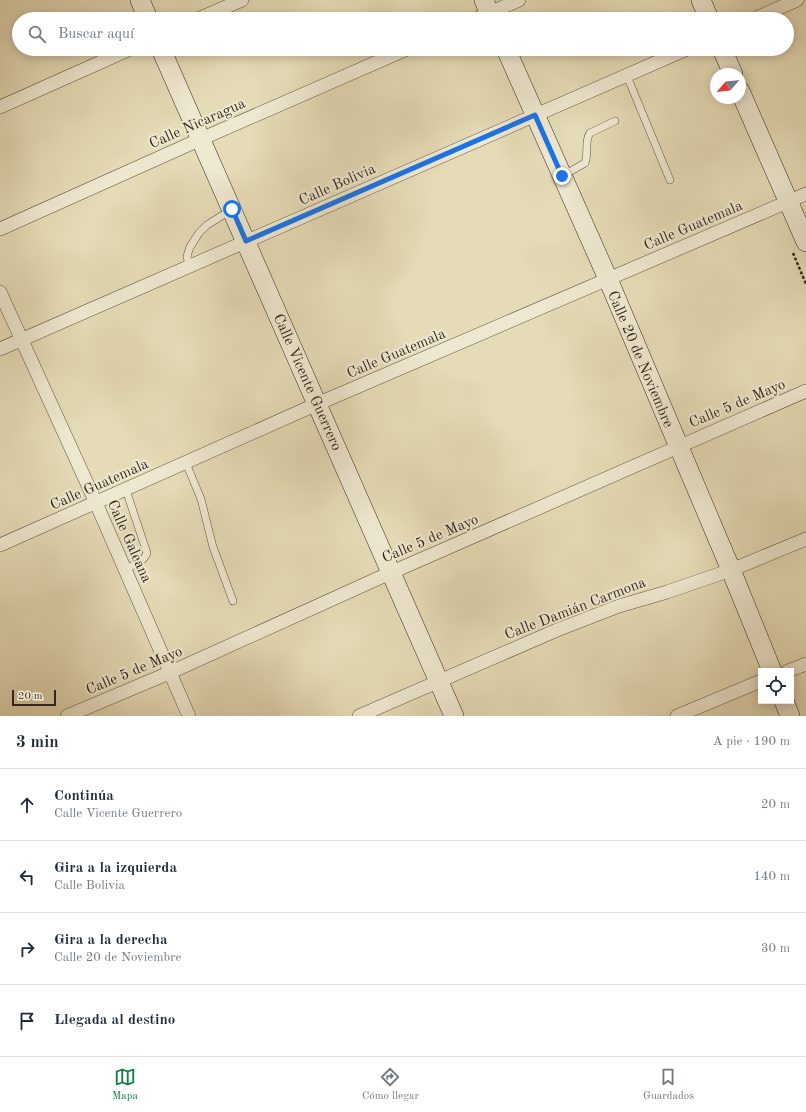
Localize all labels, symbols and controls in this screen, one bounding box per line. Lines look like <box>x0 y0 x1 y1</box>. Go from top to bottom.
search box <box>12 12 794 56</box>
icon: search <box>26 23 48 45</box>
text: Buscar aquí <box>58 27 134 42</box>
north arrow <box>710 68 746 104</box>
street label: Calle Nicaragua <box>147 96 248 152</box>
street label: Calle Bolivia <box>297 162 379 209</box>
route end <box>553 167 571 185</box>
street label: Calle Guatemala <box>642 199 746 254</box>
route start <box>223 200 241 218</box>
street label: Calle 20 de Noviembre <box>604 289 675 430</box>
street label: Calle Vicente Guerrero <box>270 312 344 453</box>
street label: Calle Guatemala <box>345 327 449 382</box>
street label: Calle 5 de Mayo <box>687 377 788 431</box>
street label: Calle Guatemala <box>48 457 152 514</box>
street label: Calle Galeana <box>104 498 154 586</box>
street label: Calle 5 de Mayo <box>380 512 481 566</box>
street label: Calle Damián Carmona <box>503 575 649 643</box>
street label: Calle 5 de Mayo <box>84 644 185 698</box>
map controls <box>758 668 794 704</box>
button: locate <box>758 668 794 704</box>
scale bar <box>12 688 56 707</box>
text: 20 m <box>18 691 43 702</box>
text: 3 min <box>16 734 59 751</box>
text: A pie · 190 m <box>713 735 790 748</box>
text: Continúa <box>54 789 114 804</box>
icon: ahead <box>16 794 38 816</box>
text: 20 m <box>761 798 790 811</box>
text: Calle Vicente Guerrero <box>54 807 182 820</box>
text: Gira a la izquierda <box>54 861 177 876</box>
icon: left <box>16 866 38 888</box>
text: 140 m <box>753 870 790 883</box>
text: Calle Bolivia <box>54 879 125 892</box>
text: Gira a la derecha <box>54 933 168 948</box>
icon: right <box>16 938 38 960</box>
text: 30 m <box>761 942 790 955</box>
text: Calle 20 de Noviembre <box>54 951 181 964</box>
icon: arrive <box>16 1010 38 1032</box>
text: Llegada al destino <box>54 1013 175 1028</box>
tab: Mapa <box>112 1066 138 1104</box>
tab: Cómo llegar <box>362 1066 419 1104</box>
tab: Guardados <box>643 1066 694 1104</box>

